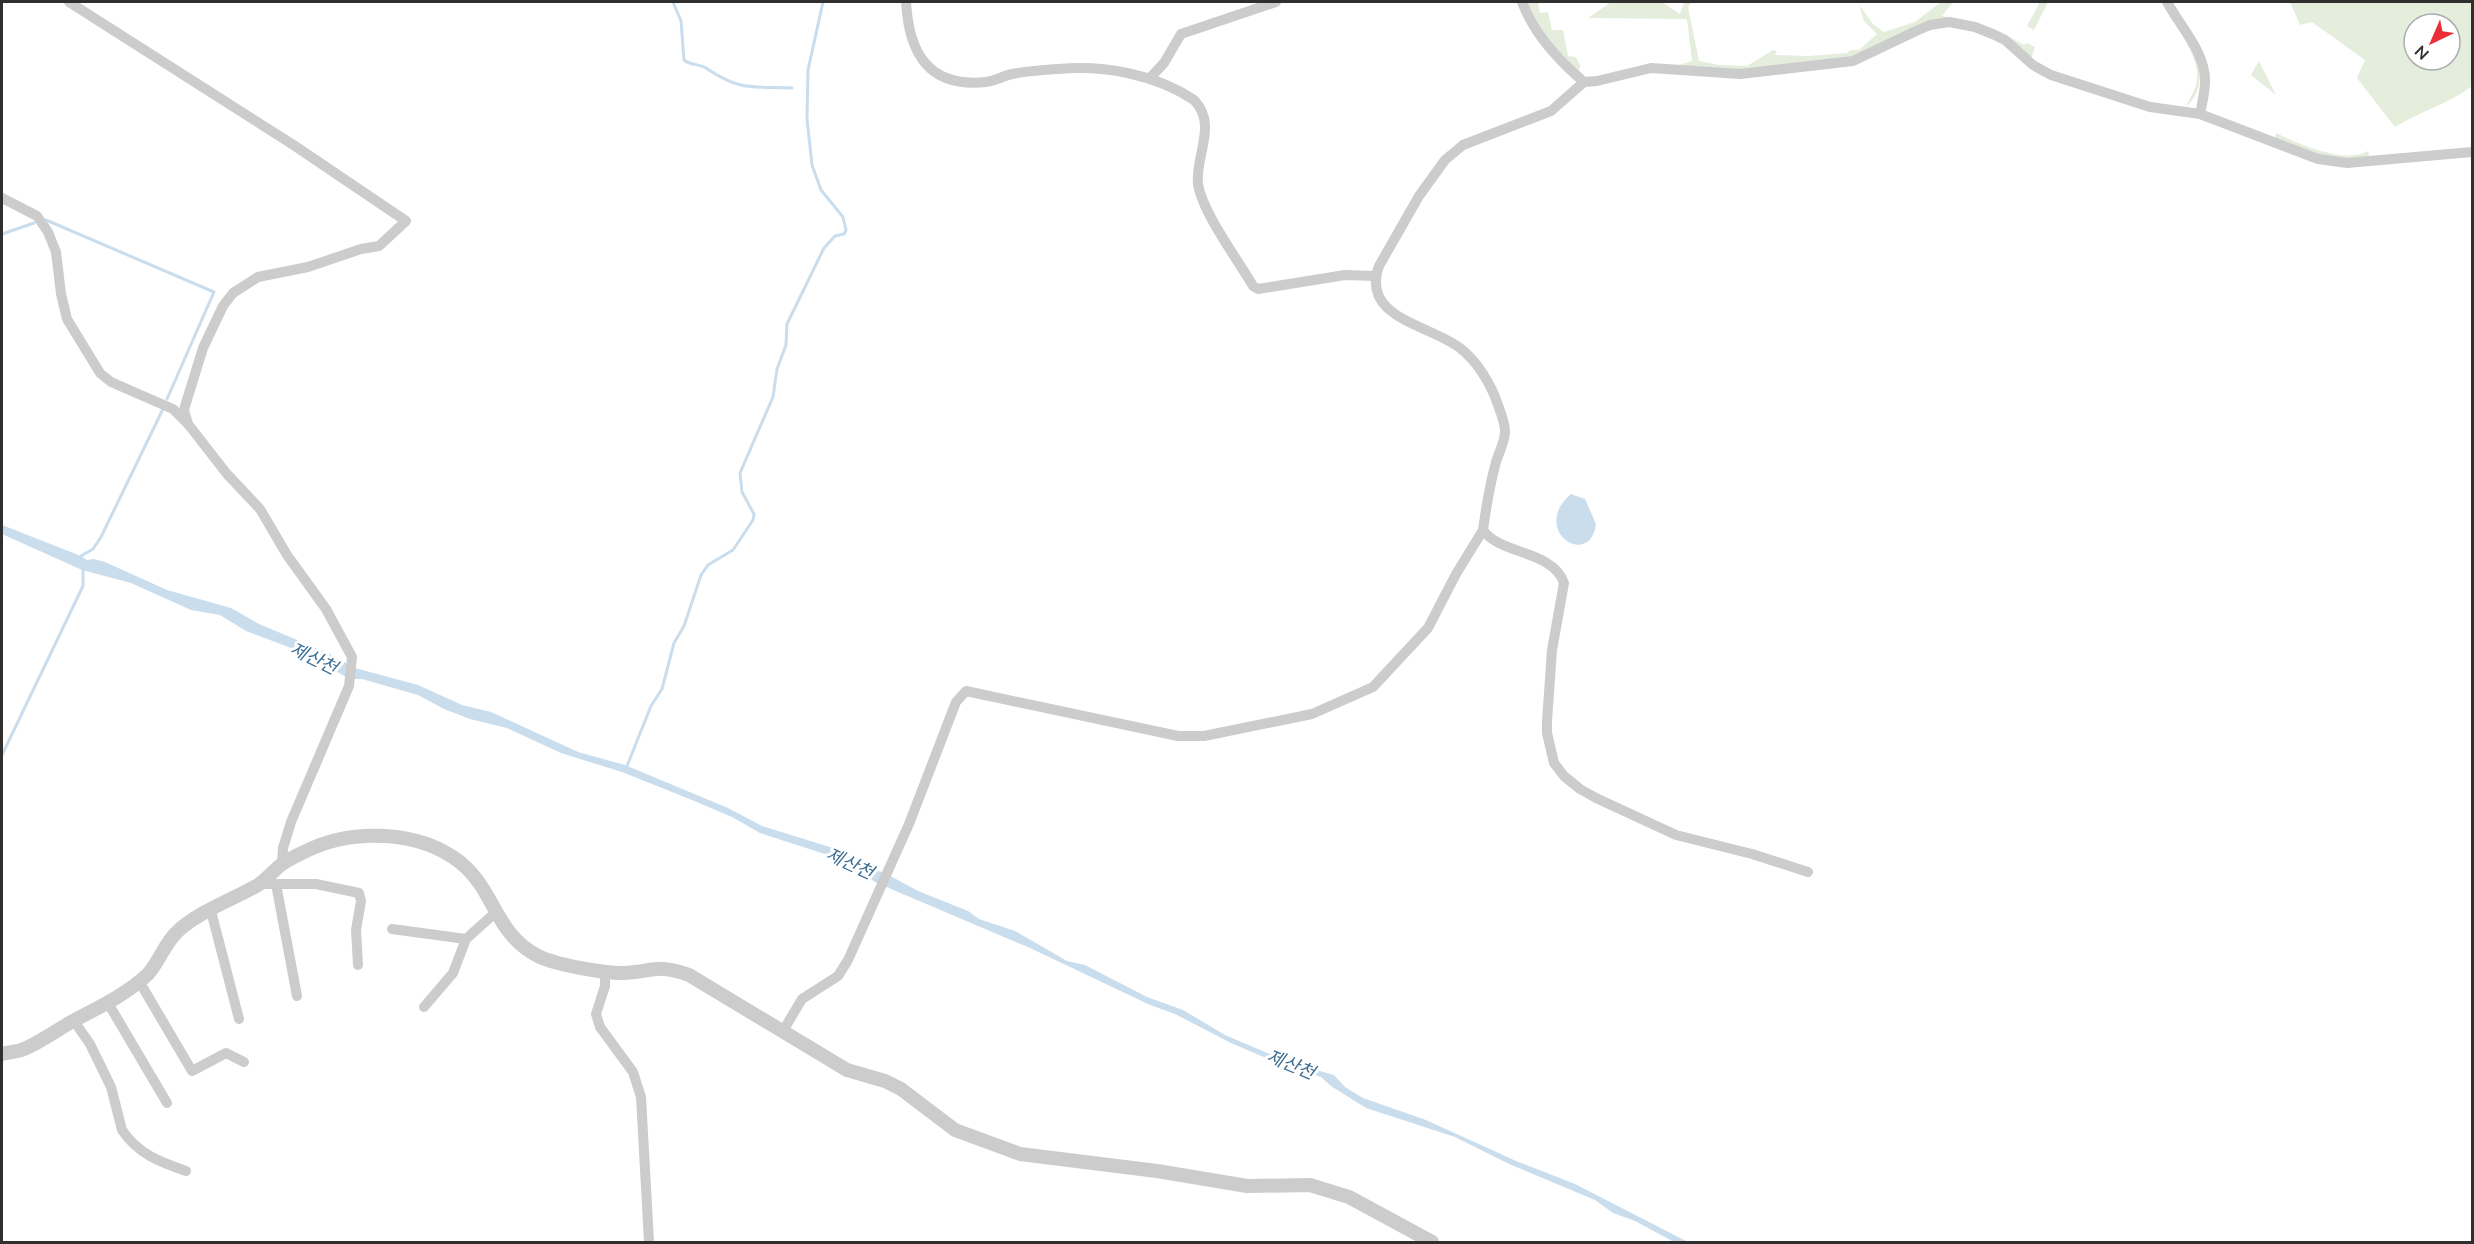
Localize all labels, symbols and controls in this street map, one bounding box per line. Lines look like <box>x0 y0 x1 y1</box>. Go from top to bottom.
north arrow <box>2402 12 2462 72</box>
text: N <box>2410 41 2433 64</box>
water label: 제산천 <box>287 637 344 680</box>
water label: 제산천 <box>823 842 880 885</box>
water label: 제산천 <box>1264 1044 1321 1085</box>

